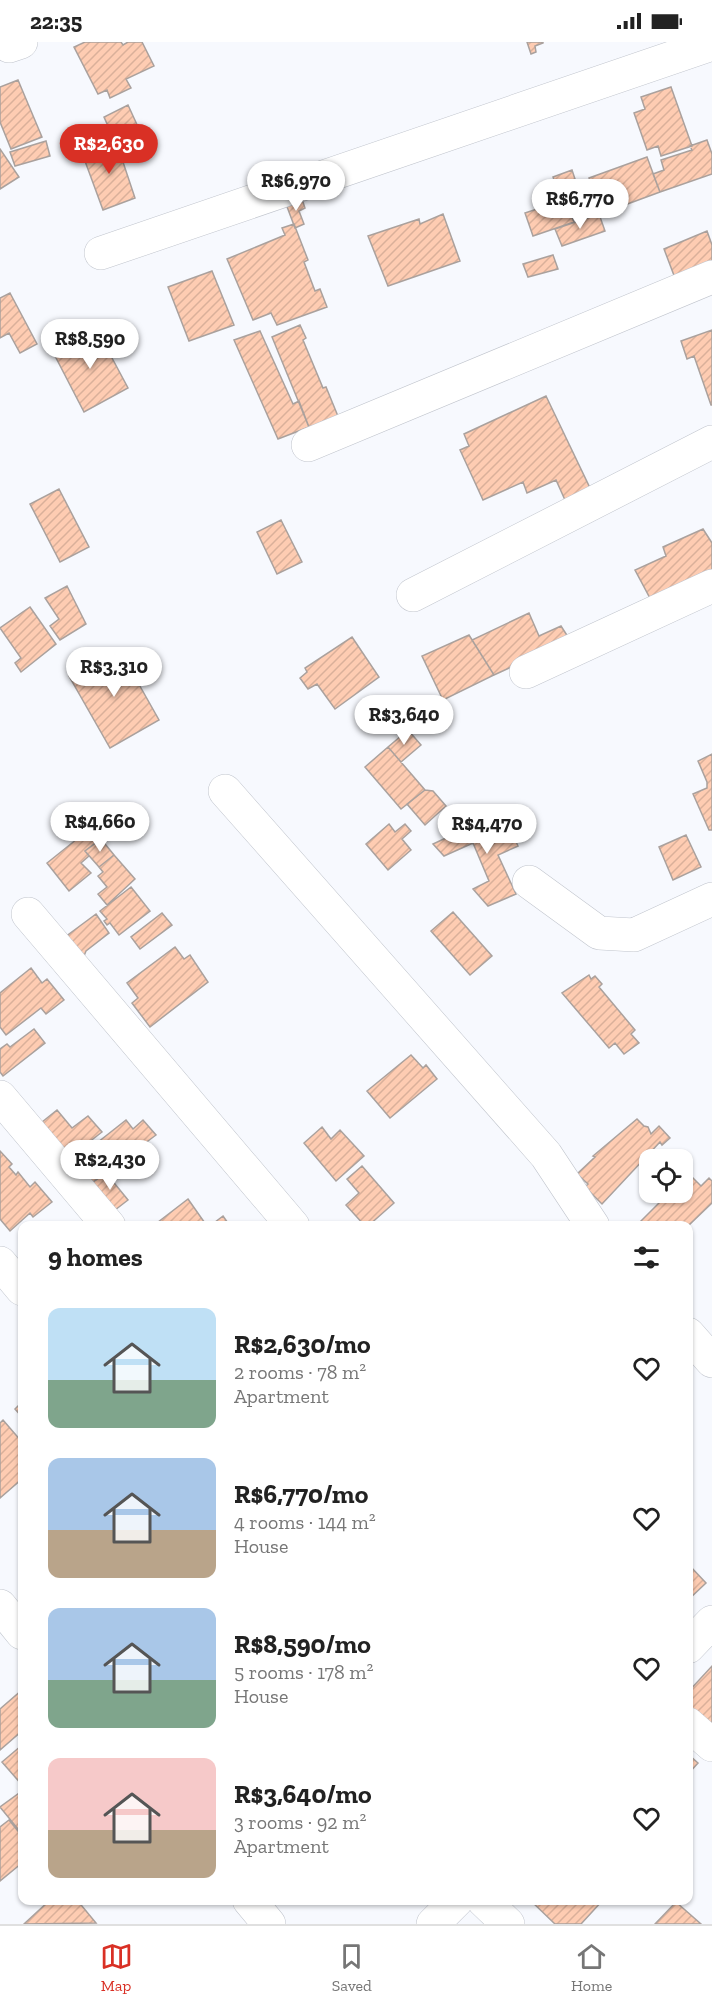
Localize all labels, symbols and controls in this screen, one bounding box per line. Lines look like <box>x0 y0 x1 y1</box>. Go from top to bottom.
text: 22:35 <box>30 8 82 35</box>
pin: R$2,630 <box>54 124 164 175</box>
text: R$2,630 <box>74 131 144 155</box>
pin: R$6,970 <box>241 161 351 212</box>
text: R$6,970 <box>261 168 331 192</box>
pin: R$6,770 <box>525 179 635 230</box>
text: R$6,770 <box>546 186 614 210</box>
pin: R$8,590 <box>35 319 145 370</box>
text: R$8,590 <box>55 326 125 350</box>
pin: R$3,310 <box>59 647 169 698</box>
text: R$3,310 <box>80 654 148 678</box>
pin: R$3,640 <box>349 695 459 746</box>
text: R$3,640 <box>368 702 440 726</box>
pin: R$4,660 <box>45 802 155 853</box>
pin: R$4,470 <box>432 804 542 855</box>
text: R$4,660 <box>64 809 136 833</box>
text: R$4,470 <box>452 811 522 835</box>
pin: R$2,430 <box>55 1140 165 1191</box>
text: R$2,430 <box>74 1147 146 1171</box>
map controls <box>639 1149 693 1203</box>
button: locate <box>639 1149 693 1203</box>
text: 9 homes <box>48 1241 143 1273</box>
icon: filters <box>630 1241 663 1274</box>
text: R$2,630/mo <box>234 1328 371 1360</box>
icon: home <box>96 1332 168 1404</box>
icon: heart <box>630 1352 663 1385</box>
text: 2 rooms · 78 m² <box>234 1360 366 1384</box>
text: Apartment <box>234 1384 329 1408</box>
text: R$6,770/mo <box>234 1478 368 1510</box>
icon: home <box>96 1482 168 1554</box>
icon: heart <box>630 1502 663 1535</box>
text: 4 rooms · 144 m² <box>234 1510 376 1534</box>
text: House <box>234 1534 288 1558</box>
text: R$8,590/mo <box>234 1628 371 1660</box>
icon: home <box>96 1632 168 1704</box>
icon: heart <box>630 1652 663 1685</box>
text: 5 rooms · 178 m² <box>234 1660 373 1684</box>
text: House <box>234 1684 288 1708</box>
text: R$3,640/mo <box>234 1778 372 1810</box>
icon: home <box>96 1782 168 1854</box>
icon: heart <box>630 1802 663 1835</box>
text: 3 rooms · 92 m² <box>234 1810 366 1834</box>
text: Apartment <box>234 1834 329 1858</box>
tab: Map <box>100 1940 133 1995</box>
tab: Saved <box>332 1940 372 1995</box>
tab: Home <box>571 1940 612 1995</box>

